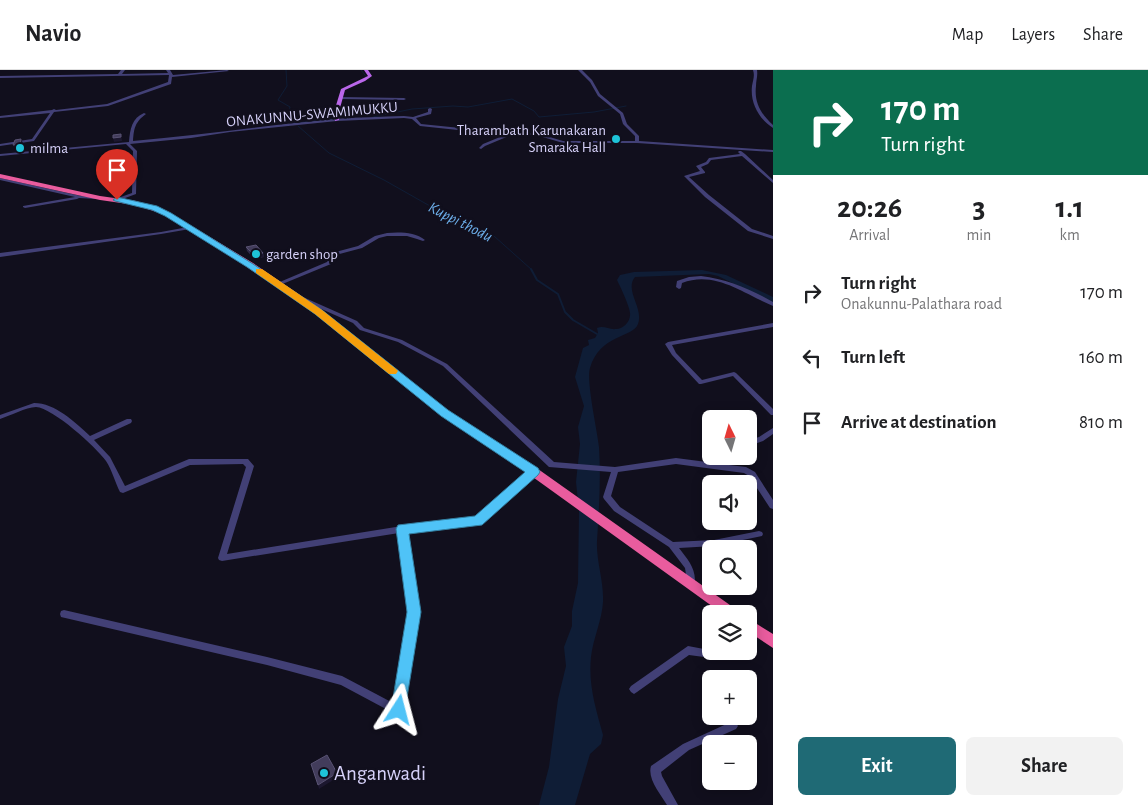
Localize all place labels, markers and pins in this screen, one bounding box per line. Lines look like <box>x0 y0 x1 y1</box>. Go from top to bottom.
place label: Tharambath Karunakaran Smaraka Hall <box>457 123 606 155</box>
marker: Tharambath Karunakaran Smaraka Hall <box>610 133 622 145</box>
place label: milma <box>30 141 68 156</box>
marker: milma <box>14 142 26 154</box>
pin <box>96 149 138 200</box>
place label: garden shop <box>266 247 338 262</box>
marker: garden shop <box>250 248 262 260</box>
place label: Anganwadi <box>334 763 426 784</box>
marker: Anganwadi <box>318 767 330 779</box>

